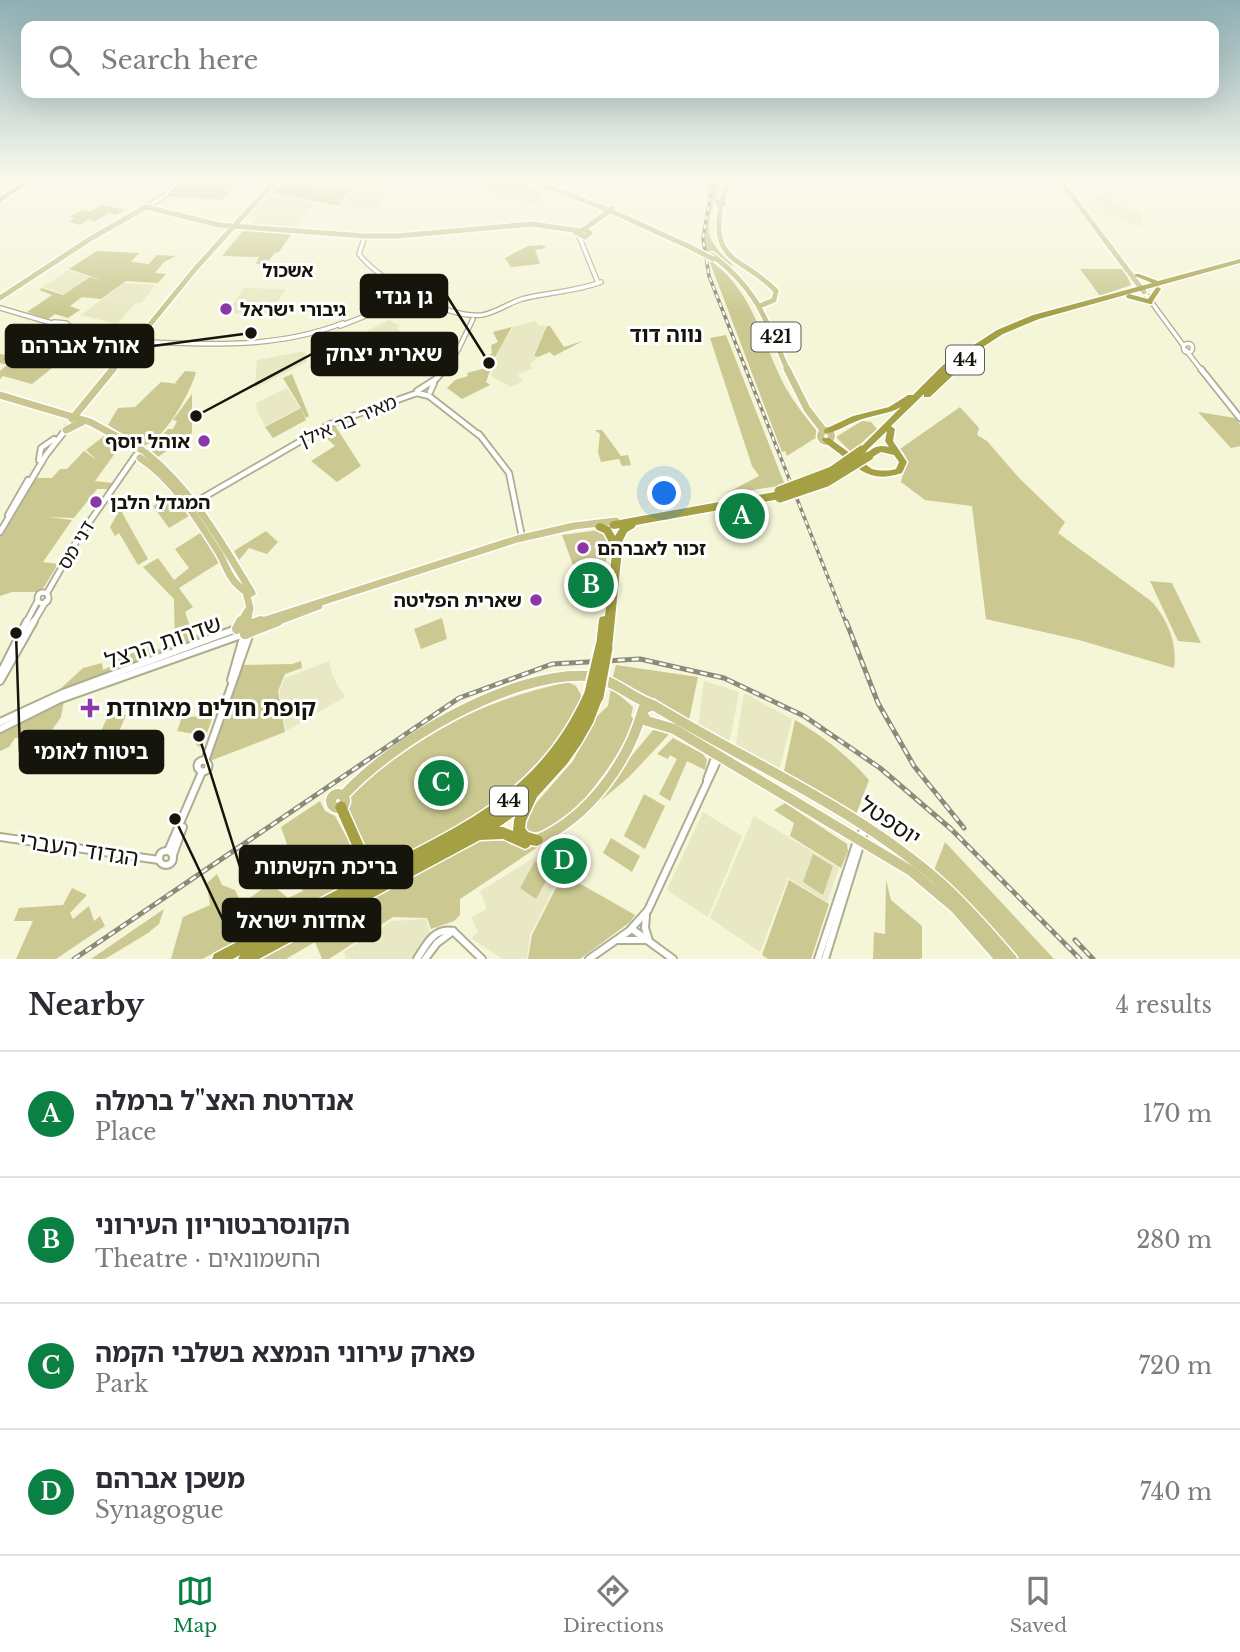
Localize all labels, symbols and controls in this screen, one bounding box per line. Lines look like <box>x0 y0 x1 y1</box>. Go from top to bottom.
search box <box>21 21 1219 98</box>
icon: search <box>45 41 83 79</box>
text: Search here <box>101 44 258 76</box>
district label: אשכול <box>262 260 314 282</box>
callout: גן גנדי <box>361 275 447 317</box>
text: גן גנדי <box>375 284 433 310</box>
place label: גיבורי ישראל <box>240 298 346 321</box>
marker: גיבורי ישראל <box>218 301 234 317</box>
district label: נווה דוד <box>629 322 703 348</box>
road number: 421 <box>752 323 800 352</box>
callout: אוהל אברהם <box>6 325 153 367</box>
text: אוהל אברהם <box>21 333 139 359</box>
callout: שארית יצחק <box>312 333 457 375</box>
text: שארית יצחק <box>326 341 442 367</box>
road number: 44 <box>946 346 984 374</box>
street label: מאיר בר אילן <box>296 390 400 452</box>
place label: אוהל יוסף <box>105 430 190 453</box>
marker: אוהל יוסף <box>196 433 212 449</box>
your location <box>647 476 681 510</box>
pin: A <box>719 490 765 542</box>
place label: המגדל הלבן <box>110 491 210 514</box>
marker: המגדל הלבן <box>88 494 104 510</box>
street label: דני מס <box>53 517 99 573</box>
place label: זכור לאברהם <box>597 537 706 560</box>
marker: זכור לאברהם <box>575 540 591 556</box>
pin: B <box>568 559 614 611</box>
place label: שארית הפליטה <box>393 589 522 612</box>
marker: שארית הפליטה <box>528 592 544 608</box>
street label: שדרות הרצל <box>101 609 225 675</box>
place label: קופת חולים מאוחדת <box>106 694 316 722</box>
marker: קופת חולים מאוחדת <box>80 698 100 718</box>
callout: ביטוח לאומי <box>20 731 163 773</box>
text: ביטוח לאומי <box>34 739 148 765</box>
pin: C <box>418 757 464 809</box>
road number: 44 <box>490 786 528 816</box>
street label: יוספטל <box>854 790 926 852</box>
street label: הגדוד העברי <box>17 826 141 872</box>
pin: D <box>541 835 587 887</box>
callout: בריכת הקשתות <box>240 846 412 888</box>
text: בריכת הקשתות <box>254 854 398 880</box>
callout: אחדות ישראל <box>223 899 380 941</box>
text: אחדות ישראל <box>237 908 365 934</box>
text: Nearby <box>28 986 144 1023</box>
text: 4 results <box>1116 991 1212 1019</box>
text: אנדרטת האצ"ל ברמלה <box>95 1085 354 1117</box>
text: A <box>42 1100 60 1128</box>
text: 170 m <box>1142 1100 1212 1128</box>
text: Place <box>95 1118 157 1146</box>
text: הקונסרבטוריון העירוני <box>95 1209 350 1241</box>
text: B <box>42 1226 60 1254</box>
text: 280 m <box>1136 1226 1212 1254</box>
text: Theatre · החשמונאים <box>95 1245 321 1273</box>
text: פארק עירוני הנמצא בשלבי הקמה <box>95 1337 475 1369</box>
text: C <box>42 1352 60 1380</box>
text: 720 m <box>1139 1352 1212 1380</box>
text: Park <box>95 1370 148 1398</box>
text: משכן אברהם <box>95 1463 245 1495</box>
text: D <box>40 1478 62 1506</box>
text: 740 m <box>1140 1478 1212 1506</box>
text: Synagogue <box>95 1496 224 1524</box>
tab: Map <box>173 1572 217 1637</box>
tab: Directions <box>563 1572 664 1637</box>
tab: Saved <box>1010 1572 1067 1637</box>

